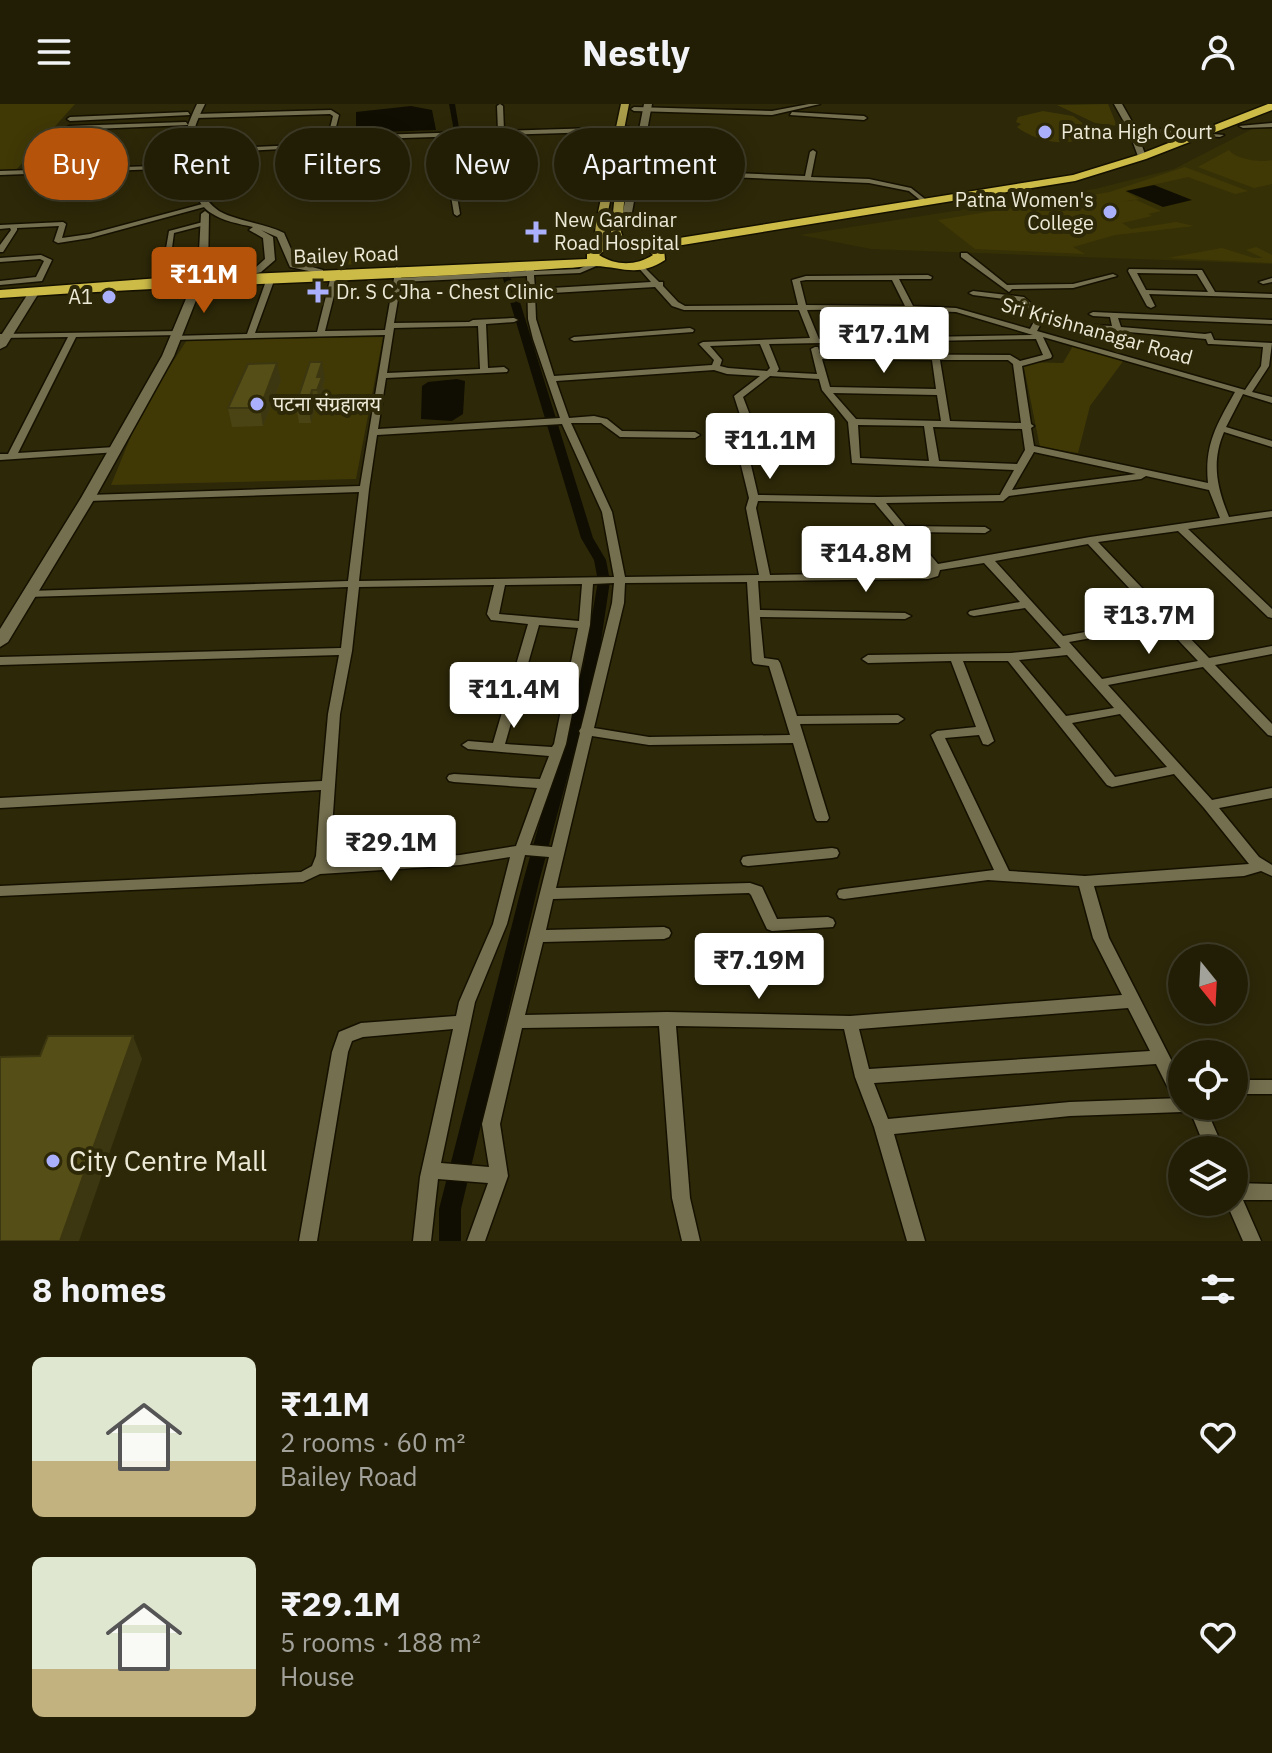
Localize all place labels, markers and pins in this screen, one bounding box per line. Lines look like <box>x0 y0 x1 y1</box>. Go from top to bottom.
place label: Patna High Court <box>1061 118 1213 145</box>
marker: Patna High Court <box>1036 123 1054 141</box>
place label: Patna Women's College <box>955 186 1094 236</box>
marker: Patna Women's College <box>1101 203 1119 221</box>
place label: New Gardinar Road Hospital <box>554 206 680 256</box>
marker: New Gardinar Road Hospital <box>525 221 547 243</box>
pin: ₹11M <box>157 247 251 315</box>
place label: Dr. S C Jha - Chest Clinic <box>336 278 554 305</box>
marker: Dr. S C Jha - Chest Clinic <box>307 281 329 303</box>
place label: A1 <box>68 283 93 310</box>
marker: A1 <box>100 288 118 306</box>
pin: ₹17.1M <box>819 307 949 375</box>
place label: पटना संग्रहालय <box>273 390 382 417</box>
marker: पटना संग्रहालय <box>248 395 266 413</box>
pin: ₹11.1M <box>705 413 835 481</box>
pin: ₹14.8M <box>801 526 931 594</box>
pin: ₹13.7M <box>1084 588 1214 656</box>
pin: ₹11.4M <box>449 662 579 730</box>
pin: ₹29.1M <box>326 815 456 883</box>
pin: ₹7.19M <box>694 933 824 1001</box>
place label: City Centre Mall <box>69 1142 267 1179</box>
marker: City Centre Mall <box>44 1152 62 1170</box>

